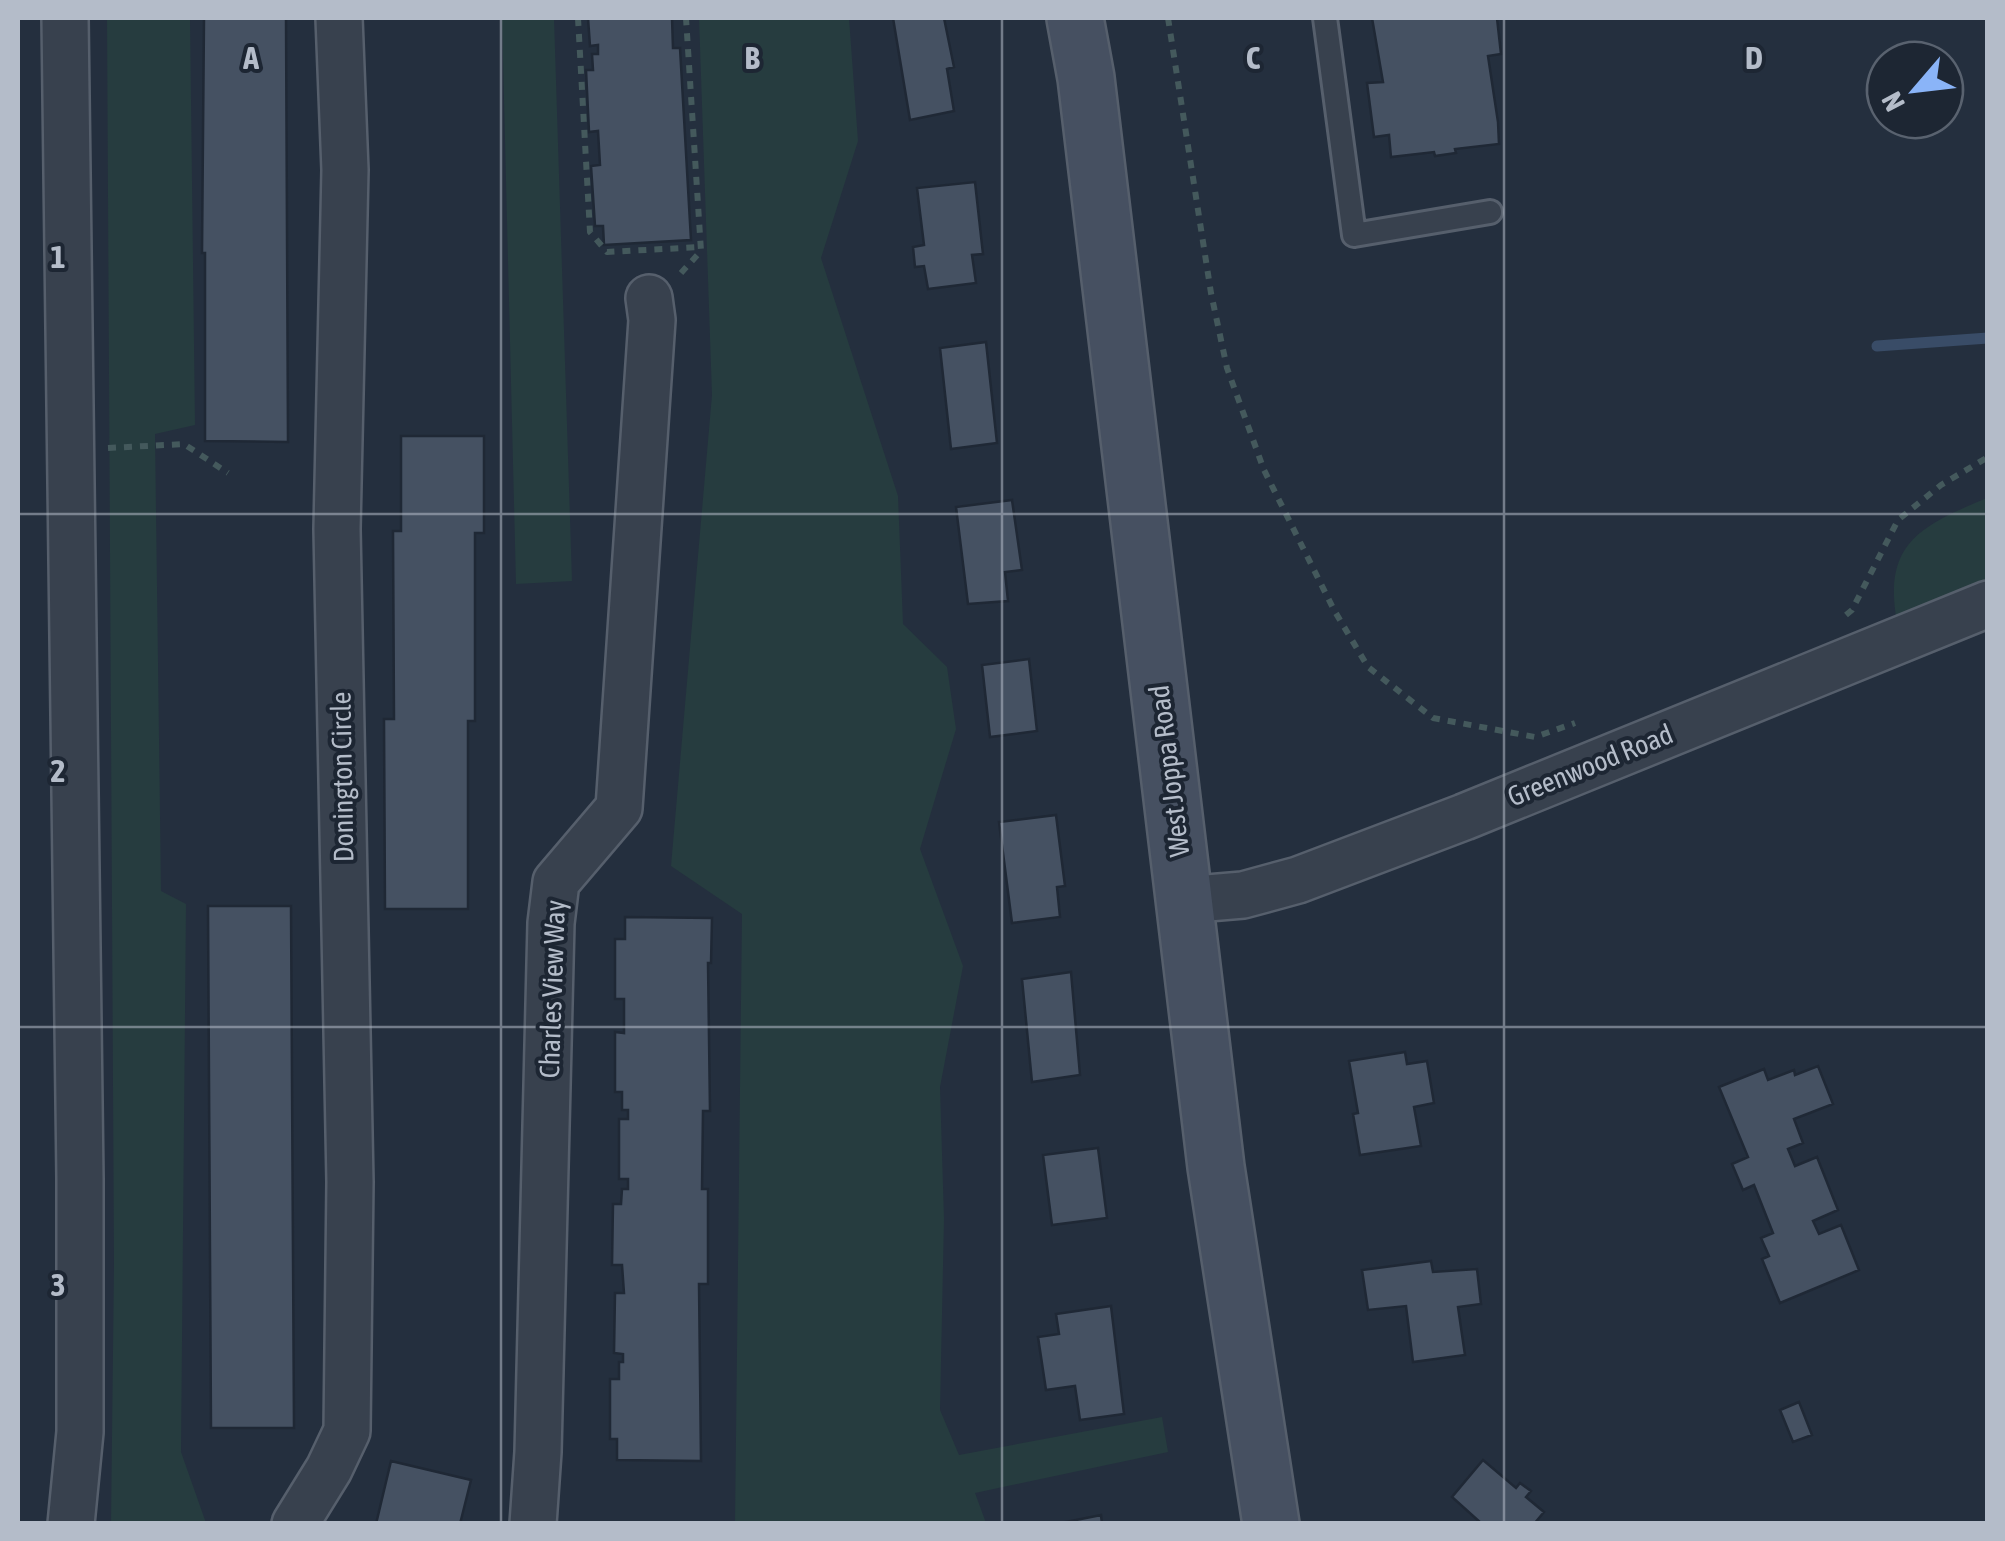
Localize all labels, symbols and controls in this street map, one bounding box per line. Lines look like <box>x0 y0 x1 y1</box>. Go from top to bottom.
text: A <box>242 39 259 76</box>
text: B <box>744 39 760 76</box>
text: C <box>1246 39 1261 76</box>
text: D <box>1745 39 1763 76</box>
north arrow <box>1865 40 1965 140</box>
text: N <box>1875 87 1911 117</box>
text: 1 <box>50 238 66 275</box>
street label: West Joppa Road <box>1143 683 1195 859</box>
street label: Donington Circle <box>325 692 359 862</box>
street label: Greenwood Road <box>1503 717 1677 813</box>
text: 2 <box>50 752 66 789</box>
street label: Charles View Way <box>533 899 571 1079</box>
text: 3 <box>50 1266 66 1303</box>

